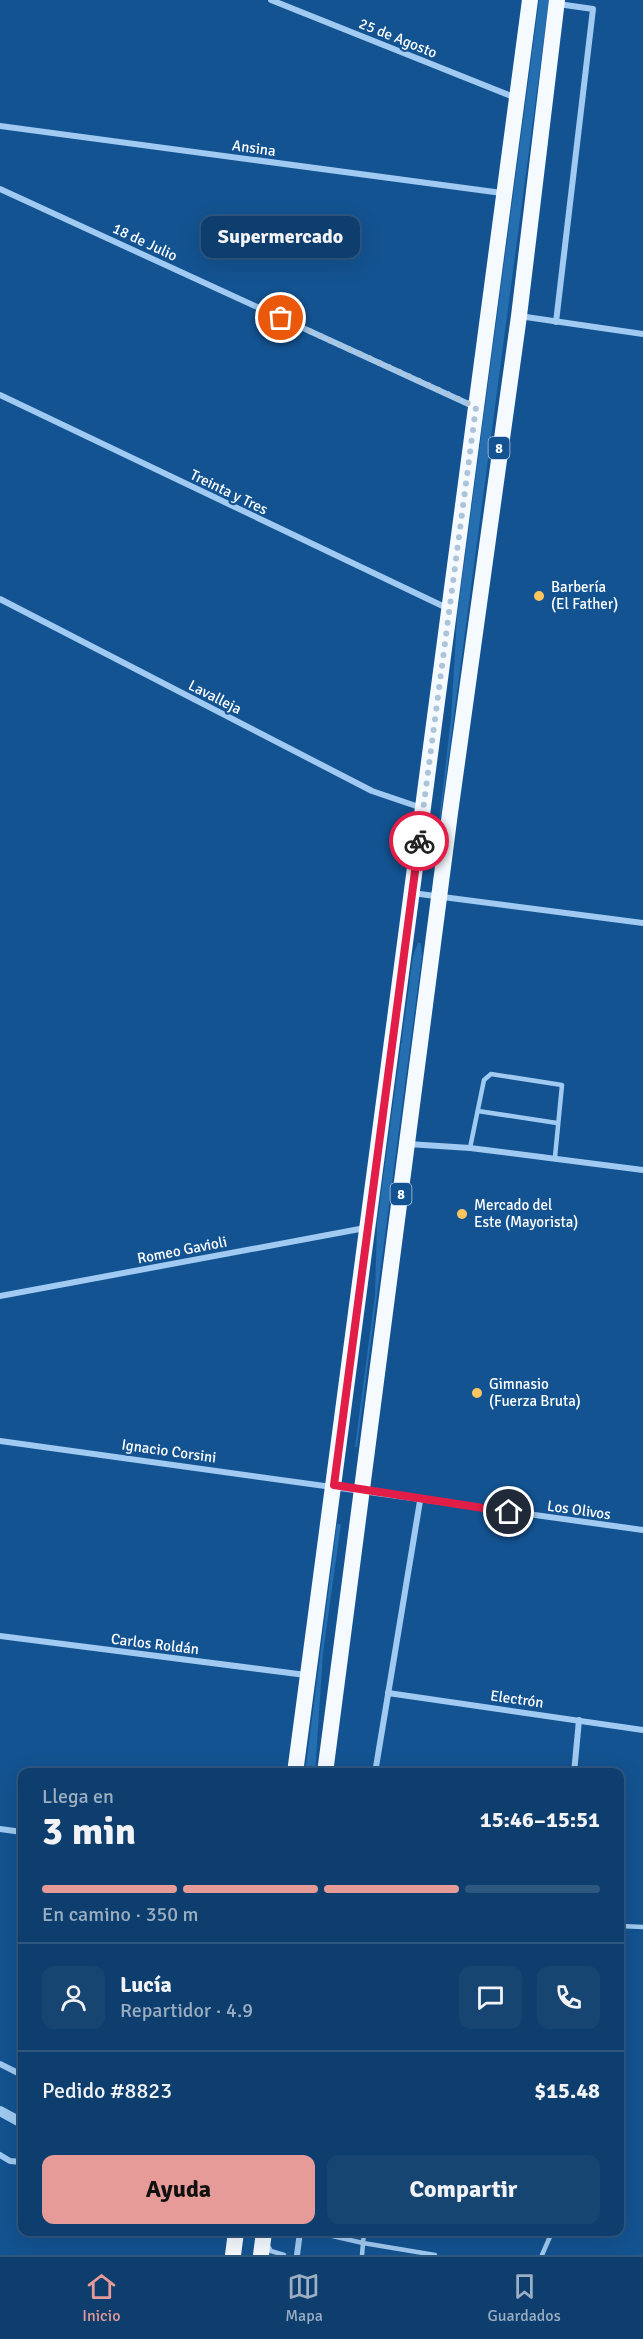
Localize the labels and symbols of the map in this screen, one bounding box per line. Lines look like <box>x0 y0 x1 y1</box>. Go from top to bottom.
street label: 25 de Agosto <box>356 14 440 62</box>
street label: Ansina <box>231 136 277 160</box>
callout: Supermercado <box>202 216 360 258</box>
street label: 18 de Julio <box>110 219 180 265</box>
pin <box>255 292 306 343</box>
road number: 8 <box>488 437 510 459</box>
street label: Treinta y Tres <box>187 465 271 519</box>
place label: Barbería (El Father) <box>551 578 618 613</box>
marker: Barbería (El Father) <box>532 589 546 603</box>
street label: Lavalleja <box>185 676 245 718</box>
courier <box>389 811 449 871</box>
road number: 8 <box>390 1183 412 1205</box>
place label: Mercado del Este (Mayorista) <box>474 1196 578 1231</box>
marker: Mercado del Este (Mayorista) <box>455 1207 469 1221</box>
street label: Romeo Gavioli <box>136 1232 228 1268</box>
place label: Gimnasio (Fuerza Bruta) <box>489 1375 581 1410</box>
marker: Gimnasio (Fuerza Bruta) <box>470 1386 484 1400</box>
street label: Ignacio Corsini <box>120 1435 218 1467</box>
pin <box>483 1486 534 1537</box>
street label: Los Olivos <box>546 1497 612 1523</box>
street label: Carlos Roldán <box>110 1630 200 1658</box>
street label: Electrón <box>489 1686 545 1712</box>

